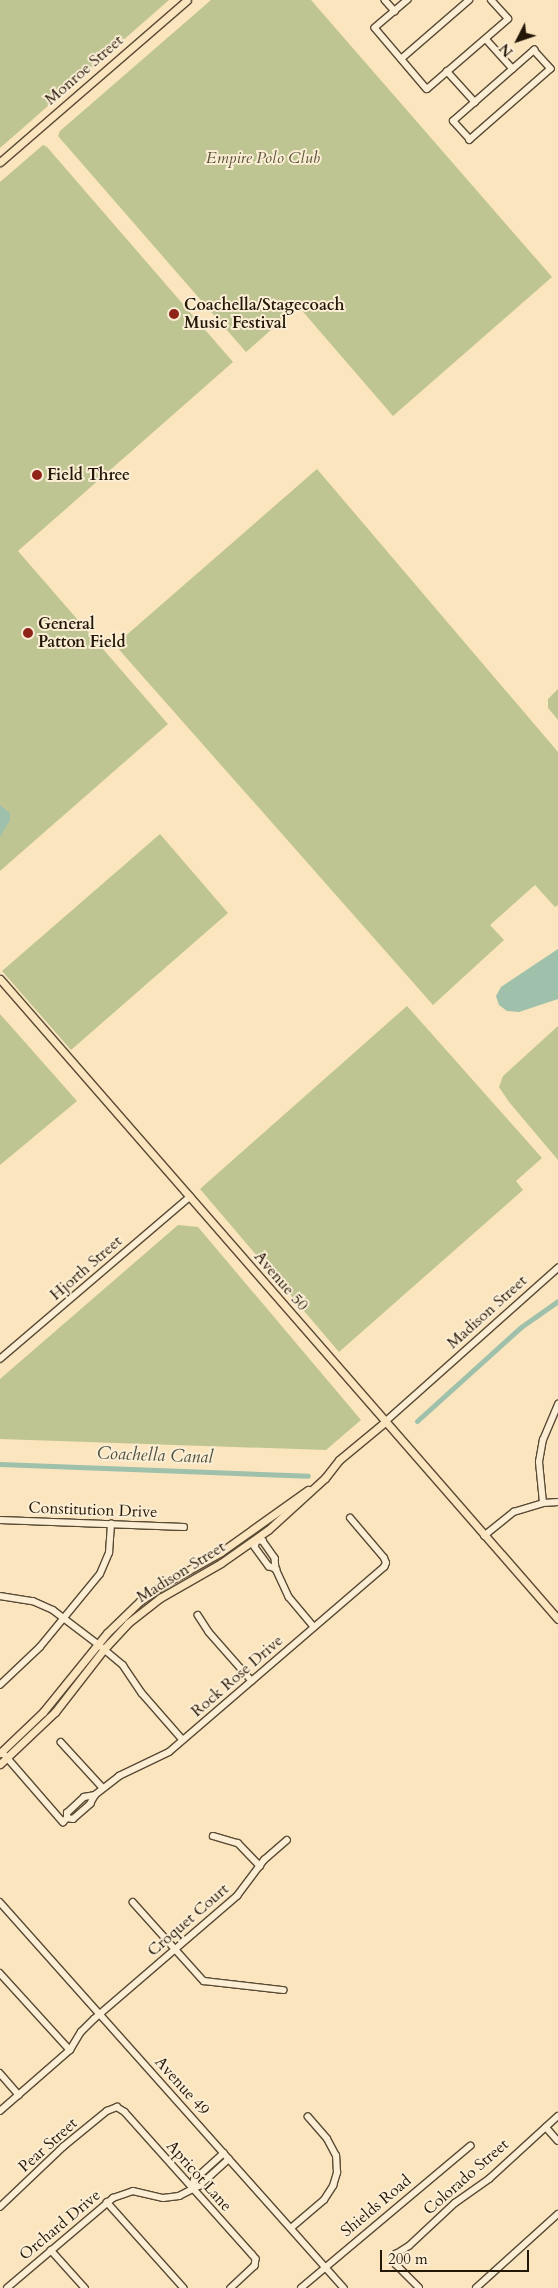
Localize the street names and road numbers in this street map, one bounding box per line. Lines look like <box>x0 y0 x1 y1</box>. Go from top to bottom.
street label: Monroe Street <box>41 31 127 109</box>
street label: Hjorth Street <box>46 1232 126 1304</box>
street label: Avenue 50 <box>250 1247 312 1315</box>
street label: Madison Street <box>443 1271 531 1353</box>
street label: Constitution Drive <box>28 1498 158 1522</box>
street label: Madison Street <box>133 1537 229 1607</box>
street label: Rock Rose Drive <box>187 1631 287 1721</box>
street label: Croquet Court <box>144 1880 232 1960</box>
street label: Avenue 49 <box>151 2053 213 2119</box>
street label: Pear Street <box>15 2114 81 2176</box>
street label: Colorado Street <box>420 2135 512 2219</box>
street label: Apricot Lane <box>162 2137 236 2215</box>
street label: Shields Road <box>337 2171 415 2241</box>
street label: Orchard Drive <box>16 2186 104 2264</box>

